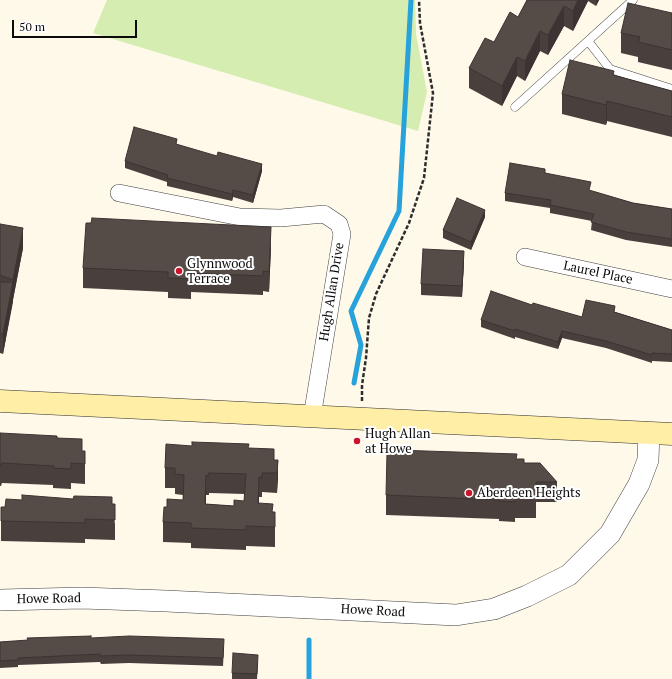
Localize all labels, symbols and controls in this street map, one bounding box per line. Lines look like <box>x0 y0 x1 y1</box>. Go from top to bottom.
scale bar <box>14 12 139 38</box>
text: 50 m <box>19 19 45 34</box>
street label: Hugh Allan Drive <box>316 242 348 342</box>
place label: Glynnwood Terrace <box>187 256 253 287</box>
street label: Laurel Place <box>562 258 634 288</box>
marker: Glynnwood Terrace <box>174 266 184 276</box>
place label: Hugh Allan at Howe <box>365 426 431 457</box>
marker: Hugh Allan at Howe <box>352 436 362 446</box>
place label: Aberdeen Heights <box>477 485 581 501</box>
marker: Aberdeen Heights <box>464 488 474 498</box>
street label: Howe Road <box>17 591 81 607</box>
street label: Howe Road <box>340 602 406 620</box>

